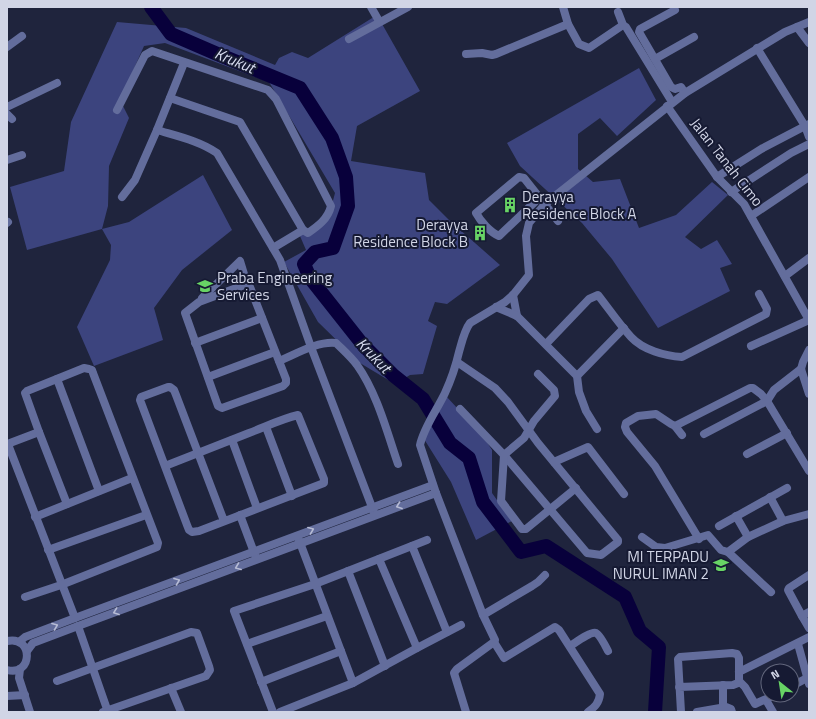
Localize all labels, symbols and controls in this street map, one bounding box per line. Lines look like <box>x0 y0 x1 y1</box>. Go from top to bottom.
water label: Krukut <box>211 41 261 80</box>
street label: Jalan Tanah Cimo <box>685 113 769 211</box>
place label: Derayya Residence Block A <box>522 185 636 225</box>
building icon: Derayya Residence Block A <box>501 196 519 214</box>
place label: Derayya Residence Block B <box>353 213 468 253</box>
building icon: Derayya Residence Block B <box>471 224 489 242</box>
place label: Praba Engineering Services <box>217 266 332 306</box>
school or university icon: Praba Engineering Services <box>196 277 214 295</box>
water label: Krukut <box>351 332 398 380</box>
one-way arrow <box>396 502 403 510</box>
one-way arrow <box>308 527 315 535</box>
place label: MI TERPADU NURUL IMAN 2 <box>613 545 709 585</box>
school or university icon: MI TERPADU NURUL IMAN 2 <box>712 556 730 574</box>
one-way arrow <box>235 562 242 570</box>
one-way arrow <box>173 577 180 586</box>
one-way arrow <box>113 607 120 616</box>
one-way arrow <box>51 623 58 631</box>
north arrow <box>760 663 800 703</box>
text: N <box>768 666 782 683</box>

